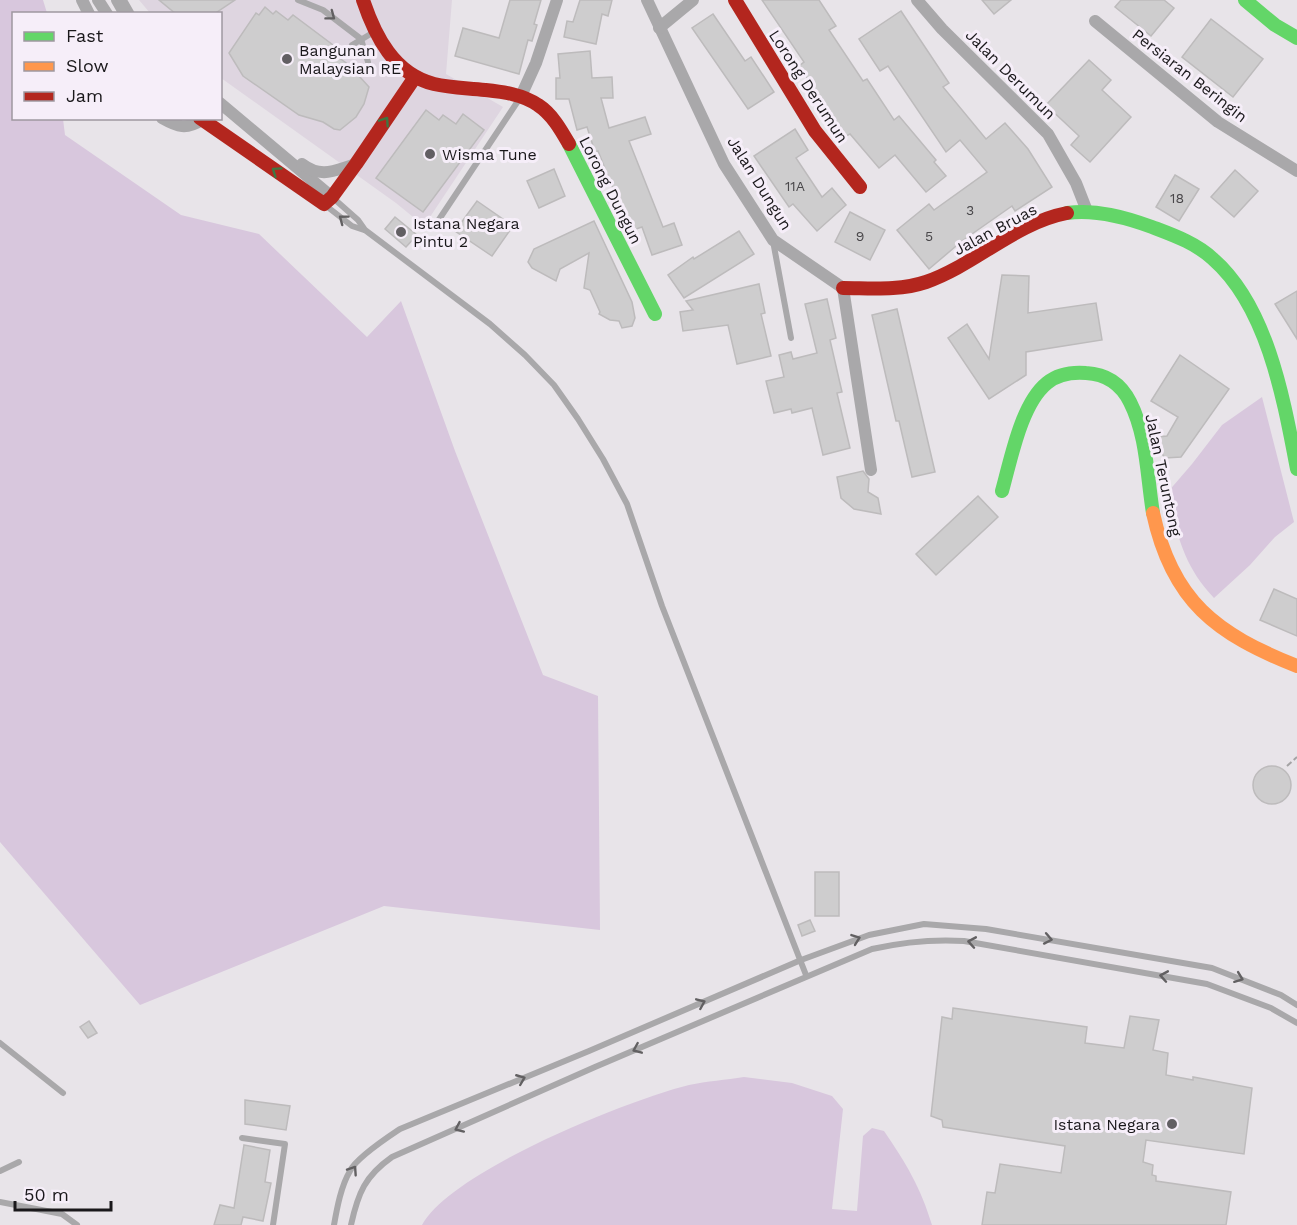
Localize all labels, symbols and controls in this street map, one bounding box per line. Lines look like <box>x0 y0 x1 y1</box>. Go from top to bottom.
one-way arrow <box>325 9 336 20</box>
legend <box>12 12 222 120</box>
text: Fast <box>66 25 104 46</box>
street label: Jalan Derumun <box>962 25 1060 123</box>
street label: Persiaran Beringin <box>1128 25 1251 126</box>
street label: Lorong Derumun <box>765 26 852 146</box>
place label: Bangunan Malaysian RE <box>299 41 401 78</box>
marker: Bangunan Malaysian RE <box>280 52 294 66</box>
text: Slow <box>66 55 109 76</box>
text: Jam <box>66 85 103 106</box>
one-way arrow <box>378 116 389 127</box>
street label: Lorong Dungun <box>575 133 646 247</box>
street label: Jalan Dungun <box>723 133 796 234</box>
place label: Wisma Tune <box>442 145 537 164</box>
marker: Wisma Tune <box>423 147 437 161</box>
one-way arrow <box>272 167 283 178</box>
house number: 11A <box>785 178 805 194</box>
house number: 18 <box>1170 190 1184 206</box>
street label: Jalan Bruas <box>950 200 1040 259</box>
house number: 3 <box>966 202 974 218</box>
place label: Istana Negara Pintu 2 <box>413 214 520 251</box>
one-way arrow <box>339 216 350 227</box>
marker: Istana Negara Pintu 2 <box>394 225 408 239</box>
house number: 9 <box>856 228 864 244</box>
house number: 5 <box>925 228 933 244</box>
street label: Jalan Teruntong <box>1141 412 1186 539</box>
one-way arrow <box>1043 932 1053 945</box>
one-way arrow <box>850 934 861 947</box>
one-way arrow <box>967 936 977 949</box>
one-way arrow <box>1159 970 1169 983</box>
one-way arrow <box>1233 971 1243 984</box>
one-way arrow <box>695 998 706 1010</box>
one-way arrow <box>632 1042 643 1054</box>
one-way arrow <box>515 1074 526 1086</box>
place label: Istana Negara <box>1053 1115 1160 1134</box>
marker: Istana Negara <box>1165 1117 1179 1131</box>
one-way arrow <box>454 1120 465 1132</box>
one-way arrow <box>345 1166 356 1177</box>
scale bar <box>15 1174 111 1212</box>
text: 50 m <box>24 1184 69 1205</box>

